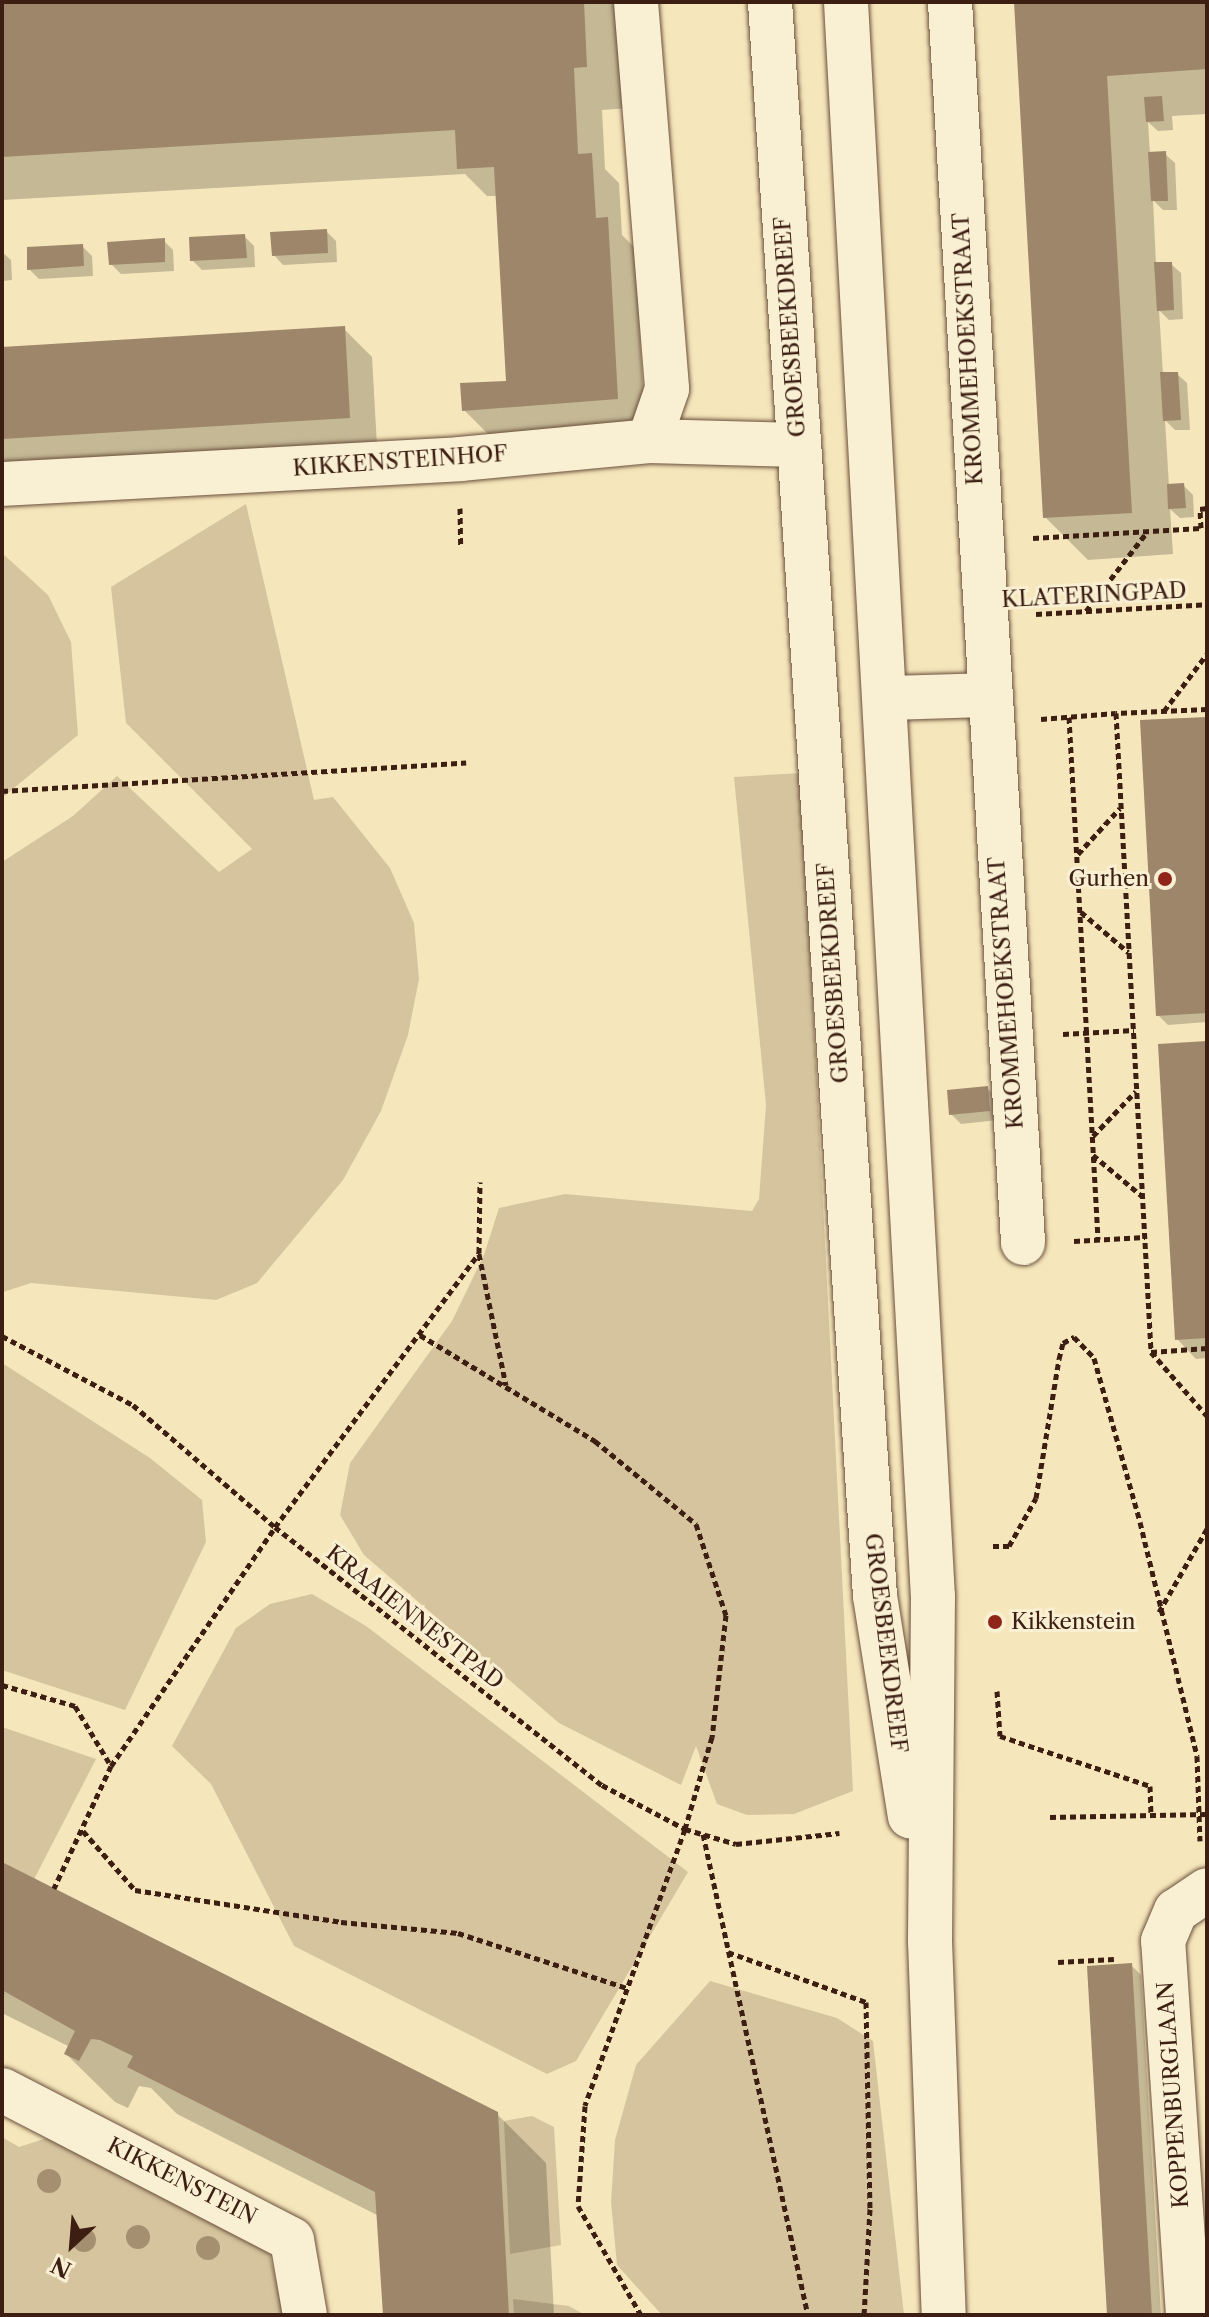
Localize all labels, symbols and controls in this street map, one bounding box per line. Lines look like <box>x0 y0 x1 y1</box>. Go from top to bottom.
street label: KROMMEHOEKSTRAAT <box>948 212 988 486</box>
street label: GROESBEEKDREEF <box>769 216 811 438</box>
street label: KIKKENSTEINHOF <box>292 440 508 482</box>
street label: KLATERINGPAD <box>1001 577 1187 613</box>
street label: KROMMEHOEKSTRAAT <box>983 856 1029 1130</box>
street label: GROESBEEKDREEF <box>812 862 854 1084</box>
place label: Gurhen <box>1069 866 1149 892</box>
marker: Gurhen <box>1156 870 1174 888</box>
street label: GROESBEEKDREEF <box>859 1532 913 1754</box>
street label: KRAAIENNESTPAD <box>321 1540 509 1694</box>
place label: Kikkenstein <box>1011 1609 1135 1635</box>
marker: Kikkenstein <box>986 1613 1004 1631</box>
street label: KOPPENBURGLAAN <box>1152 1981 1194 2209</box>
street label: KIKKENSTEIN <box>103 2132 261 2230</box>
north arrow <box>32 2205 112 2285</box>
text: N <box>47 2251 76 2283</box>

